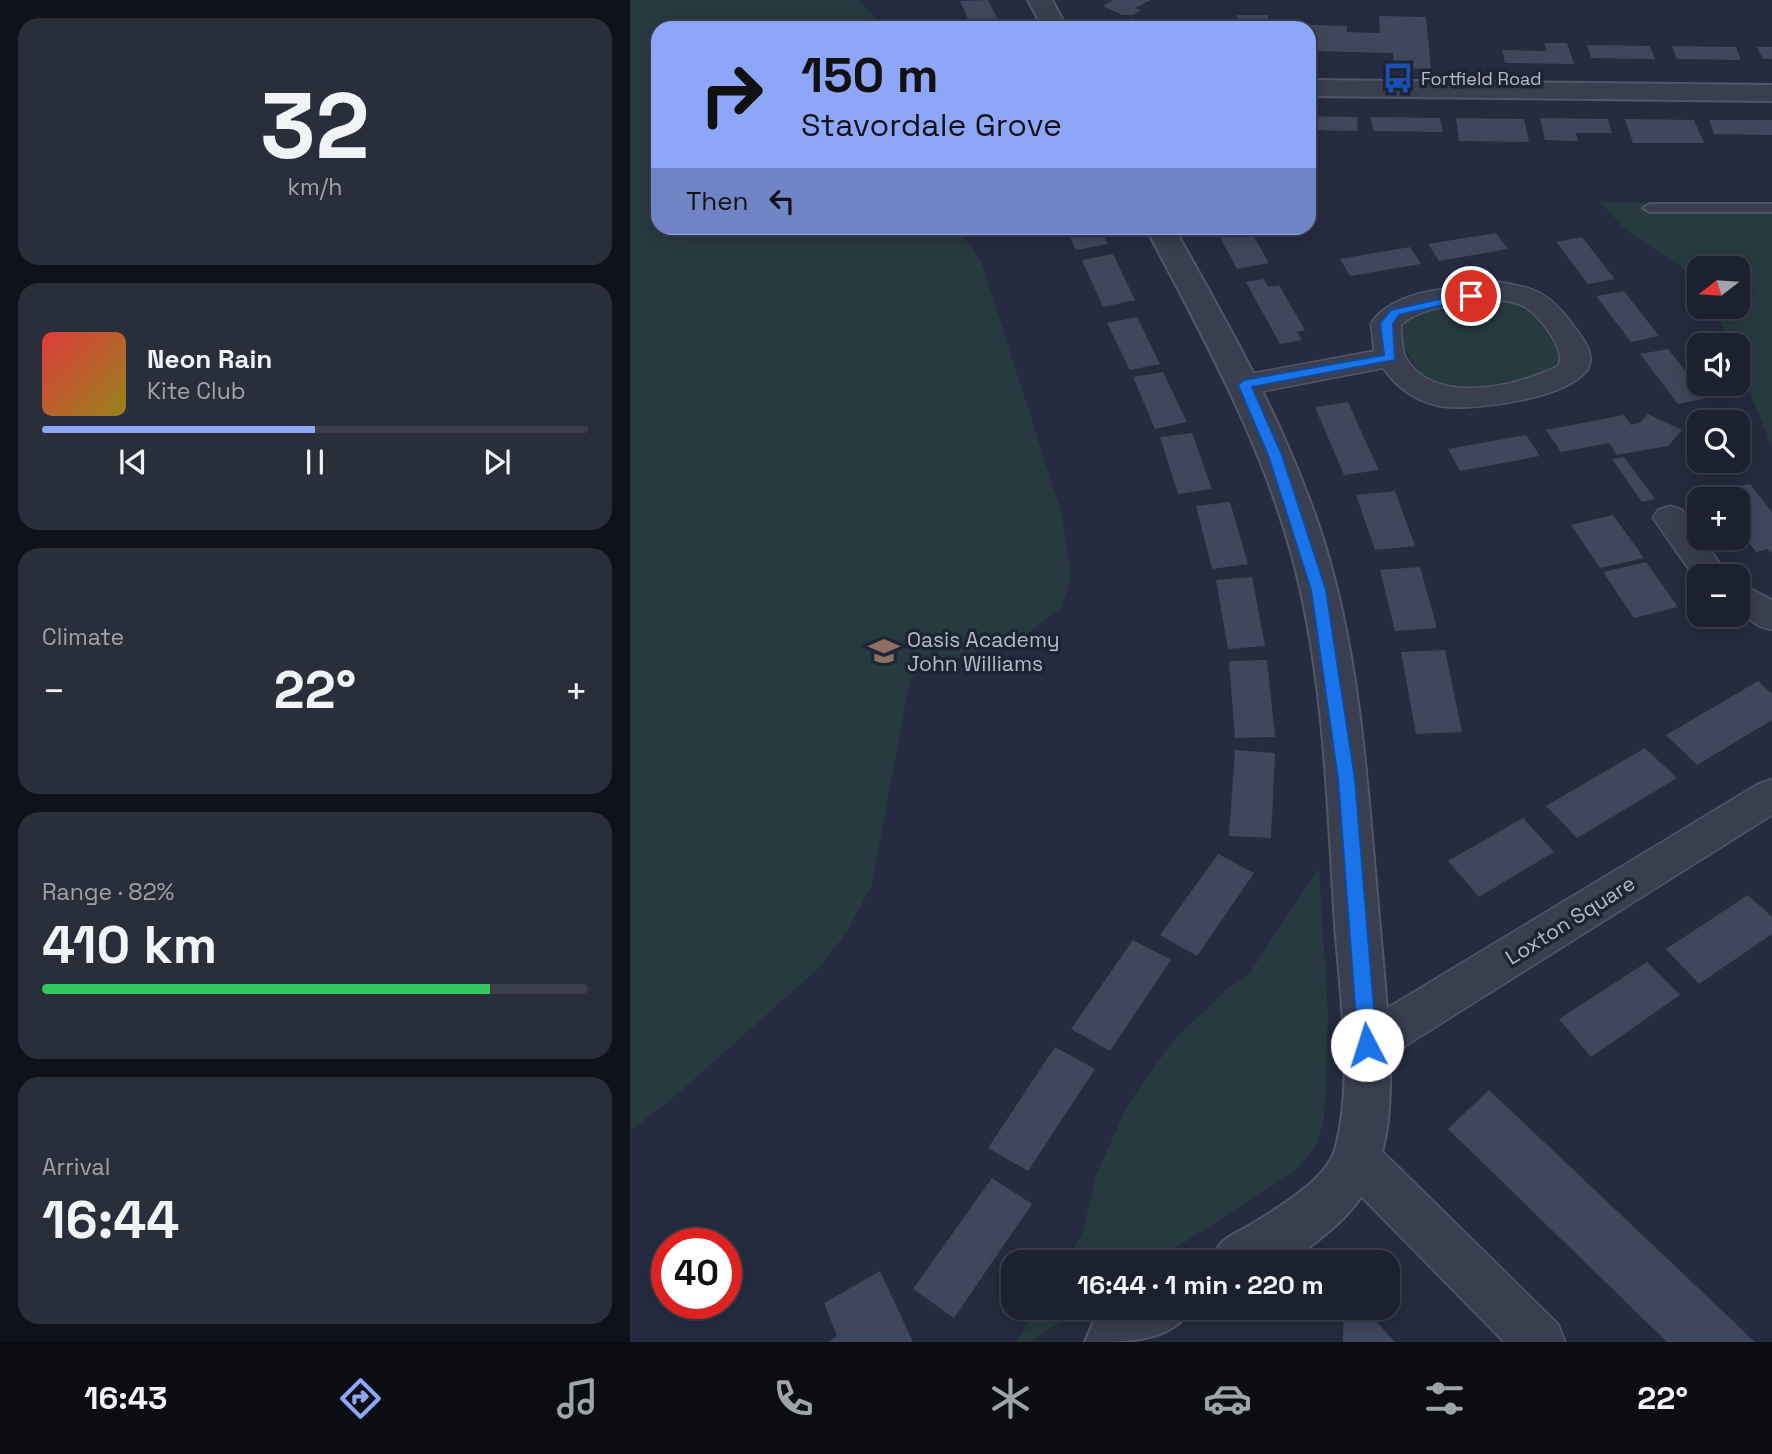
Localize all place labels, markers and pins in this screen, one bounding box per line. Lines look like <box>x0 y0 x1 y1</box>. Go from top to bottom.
bus stop icon: Fortfield Road <box>1381 61 1415 95</box>
place label: Fortfield Road <box>1421 67 1542 90</box>
pin <box>1441 266 1501 326</box>
place label: Oasis Academy John Williams <box>907 626 1060 677</box>
school or university icon: Oasis Academy John Williams <box>867 634 901 668</box>

